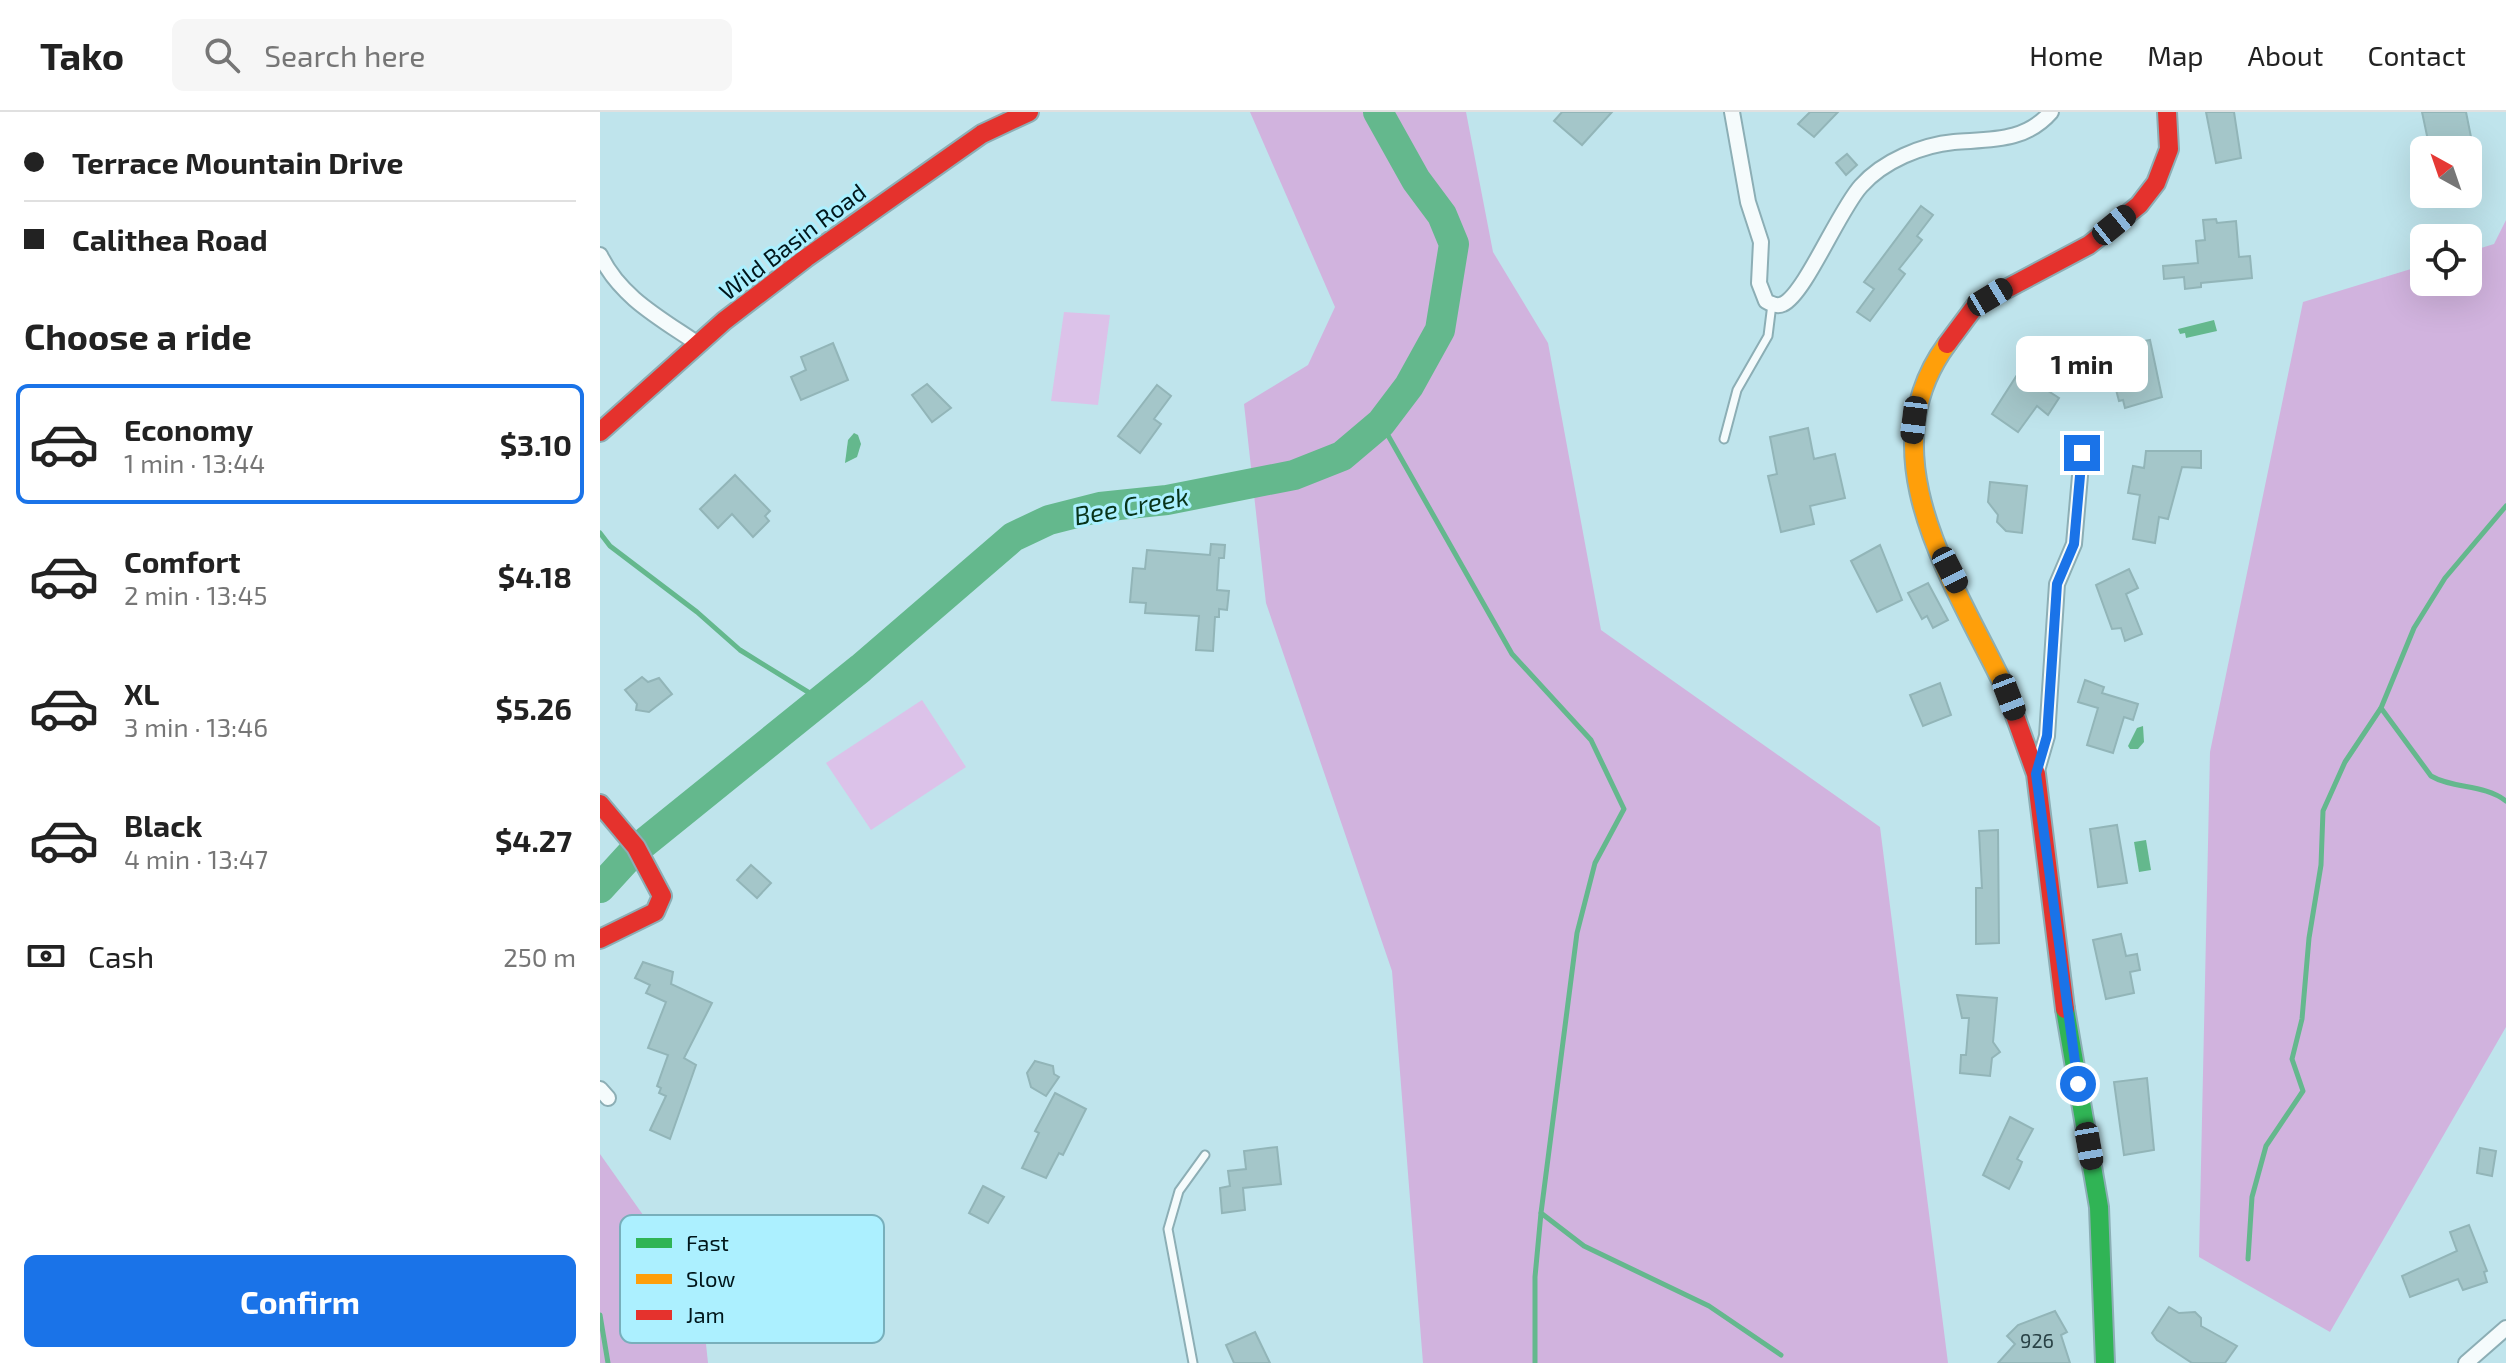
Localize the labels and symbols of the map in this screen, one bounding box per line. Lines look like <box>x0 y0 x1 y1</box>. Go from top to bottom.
north arrow <box>2410 136 2482 208</box>
street label: Wild Basin Road <box>713 177 871 305</box>
car <box>2088 201 2140 249</box>
car <box>1963 274 2017 320</box>
callout: 1 min <box>2016 337 2148 393</box>
car <box>1899 395 1929 445</box>
route end <box>2064 435 2100 471</box>
water label: Bee Creek <box>1071 480 1191 530</box>
car <box>1928 543 1972 597</box>
car <box>1989 670 2029 724</box>
route start <box>2060 1066 2096 1102</box>
car <box>2073 1120 2105 1172</box>
legend <box>620 1215 884 1343</box>
text: Fast <box>686 1229 729 1255</box>
text: Slow <box>686 1265 735 1291</box>
text: Jam <box>686 1301 725 1327</box>
house number: 926 <box>2020 1328 2054 1352</box>

